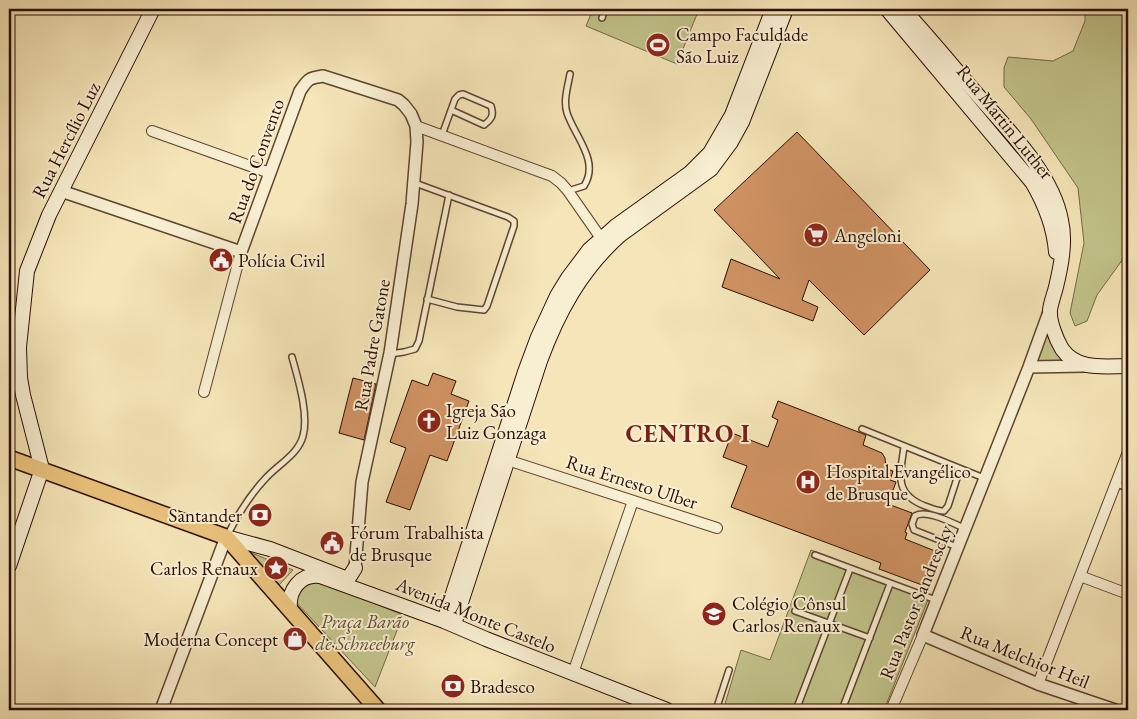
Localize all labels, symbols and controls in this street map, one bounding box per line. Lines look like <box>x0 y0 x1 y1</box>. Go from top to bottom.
place label: Campo Faculdade São Luiz <box>676 22 808 69</box>
sports icon: Campo Faculdade São Luiz <box>645 32 671 58</box>
street label: Rua Martin Luther <box>951 59 1059 185</box>
street label: Rua Hercílio Luz <box>26 77 106 202</box>
street label: Rua do Convento <box>222 95 290 227</box>
supermarket icon: Angeloni <box>803 222 829 248</box>
place label: Angeloni <box>833 223 902 248</box>
public building icon: Polícia Civil <box>208 247 234 273</box>
place label: Polícia Civil <box>238 248 326 273</box>
street label: Rua Padre Gatone <box>348 277 396 413</box>
place label: Igreja São Luiz Gonzaga <box>446 398 547 445</box>
church icon: Igreja São Luiz Gonzaga <box>416 408 442 434</box>
district label: CENTRO I <box>625 418 751 449</box>
street label: Rua Ernesto Ulber <box>563 449 702 515</box>
place label: Hospital Evangélico de Brusque <box>826 459 971 506</box>
hospital icon: Hospital Evangélico de Brusque <box>795 469 821 495</box>
bank icon: Santander <box>247 502 273 528</box>
place label: Santander <box>169 503 243 528</box>
place label: Fórum Trabalhista de Brusque <box>350 520 484 567</box>
street label: Rua Pastor Sandrescky <box>874 520 959 683</box>
public building icon: Fórum Trabalhista de Brusque <box>319 530 345 556</box>
place icon: Carlos Renaux <box>263 555 289 581</box>
place label: Carlos Renaux <box>150 556 259 581</box>
street label: Avenida Monte Castelo <box>391 571 560 659</box>
place label: Colégio Cônsul Carlos Renaux <box>732 591 847 638</box>
school or university icon: Colégio Cônsul Carlos Renaux <box>701 601 727 627</box>
park label: Praça Barão de Schneeburg <box>315 609 416 656</box>
street label: Rua Melchior Heil <box>957 620 1094 694</box>
shop icon: Moderna Concept <box>282 626 308 652</box>
place label: Moderna Concept <box>144 627 278 652</box>
bank icon: Bradesco <box>440 673 466 699</box>
place label: Bradesco <box>470 674 535 699</box>

